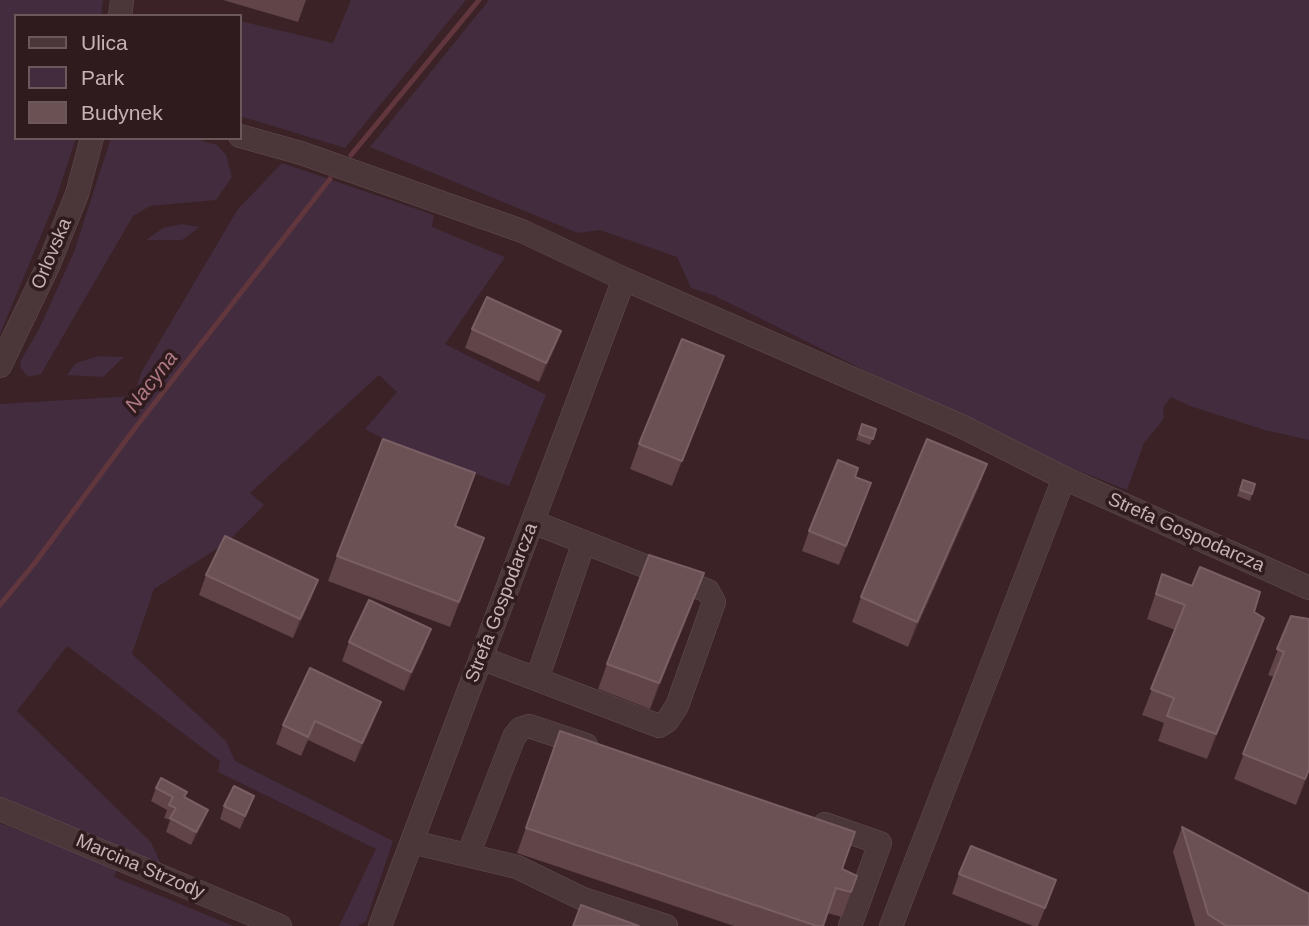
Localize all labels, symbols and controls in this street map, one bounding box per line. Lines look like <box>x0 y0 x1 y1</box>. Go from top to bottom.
legend <box>14 14 242 140</box>
text: Ulica <box>81 31 128 54</box>
text: Park <box>81 66 124 89</box>
text: Budynek <box>81 101 163 124</box>
street label: Orlovska <box>27 215 77 293</box>
water label: Nacyna <box>120 346 184 418</box>
street label: Strefa Gospodarcza <box>1104 488 1268 578</box>
street label: Strefa Gospodarcza <box>461 520 543 686</box>
street label: Marcina Strzody <box>72 830 208 904</box>

